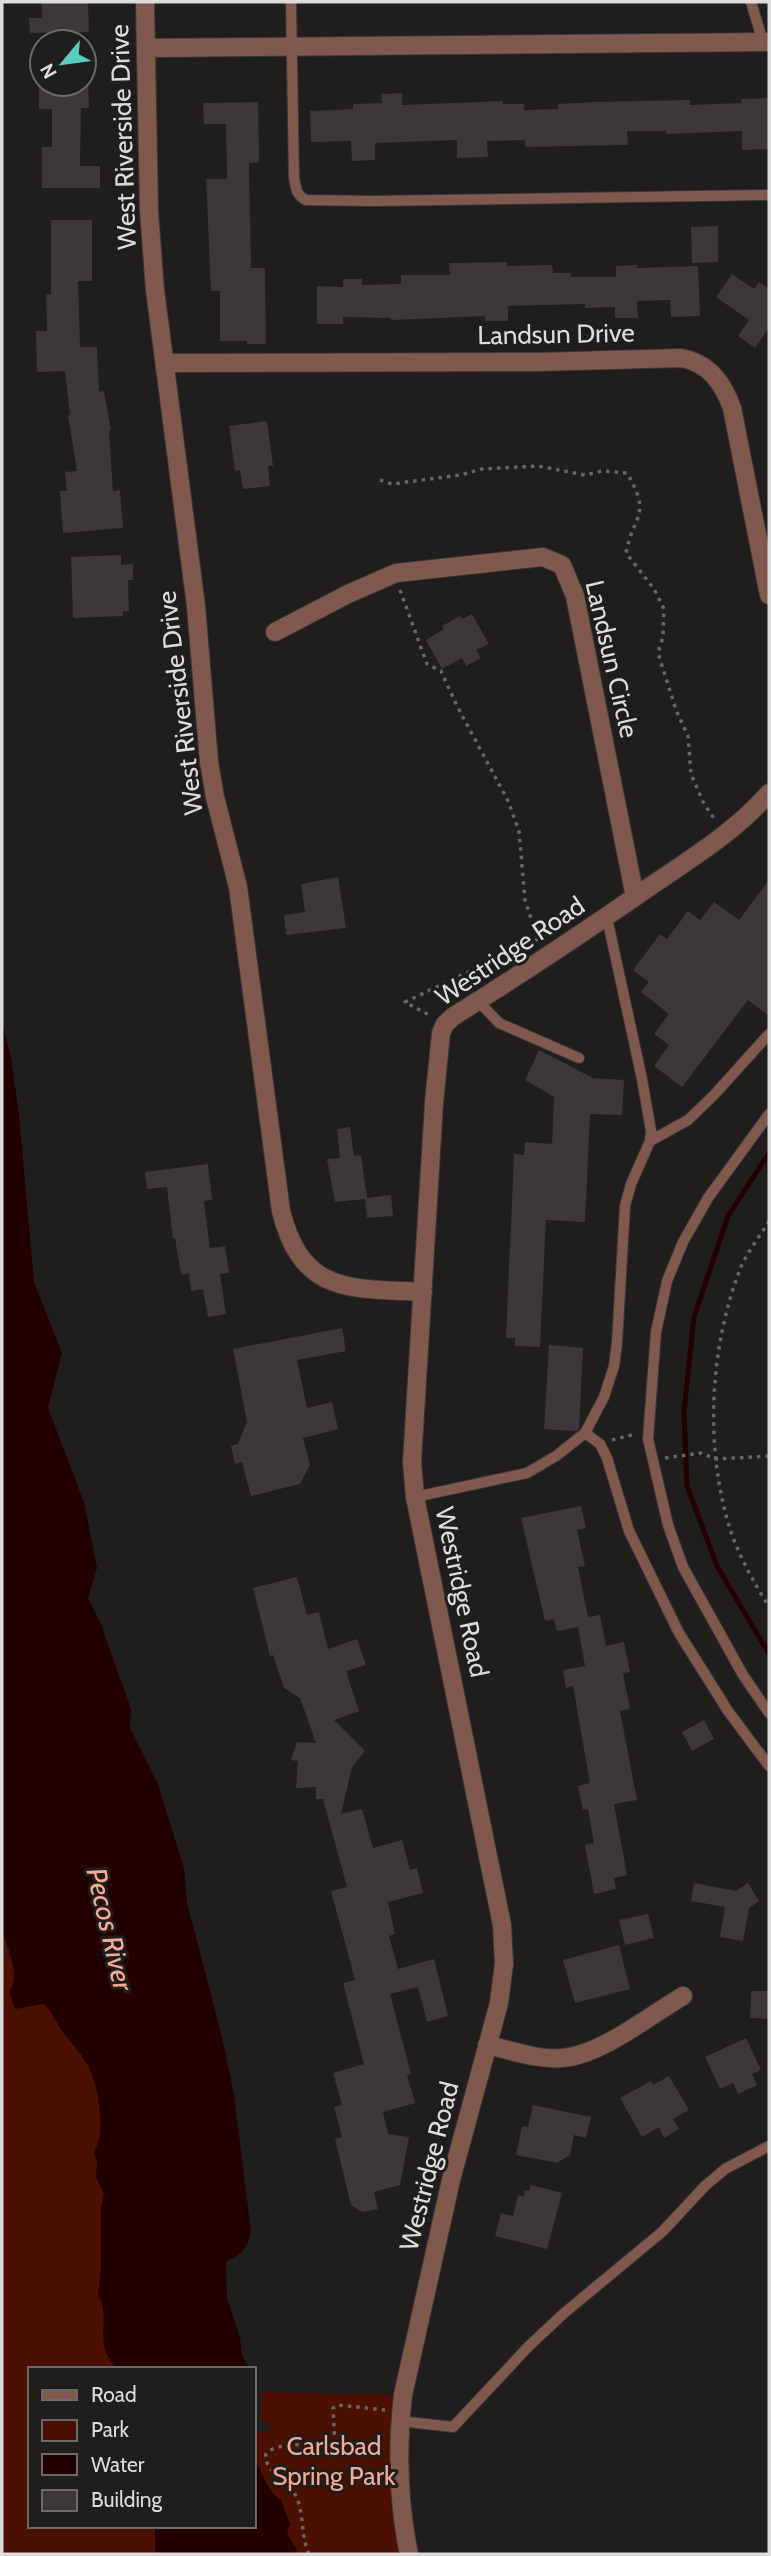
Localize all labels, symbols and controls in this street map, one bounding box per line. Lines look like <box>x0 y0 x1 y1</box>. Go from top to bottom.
street label: West Riverside Drive <box>103 24 143 250</box>
north arrow <box>28 28 98 98</box>
text: N <box>35 60 62 82</box>
street label: Landsun Drive <box>477 317 635 351</box>
street label: Landsun Circle <box>578 577 646 741</box>
street label: West Riverside Drive <box>150 589 210 817</box>
street label: Westridge Road <box>429 889 591 1013</box>
street label: Westridge Road <box>428 1504 496 1680</box>
water label: Pecos River <box>79 1864 141 1995</box>
street label: Westridge Road <box>393 2078 465 2254</box>
legend <box>28 2367 256 2528</box>
text: Road <box>91 2382 137 2407</box>
text: Park <box>91 2417 129 2442</box>
park label: Carlsbad Spring Park <box>272 2430 396 2492</box>
text: Water <box>91 2452 145 2477</box>
text: Building <box>91 2487 163 2512</box>

